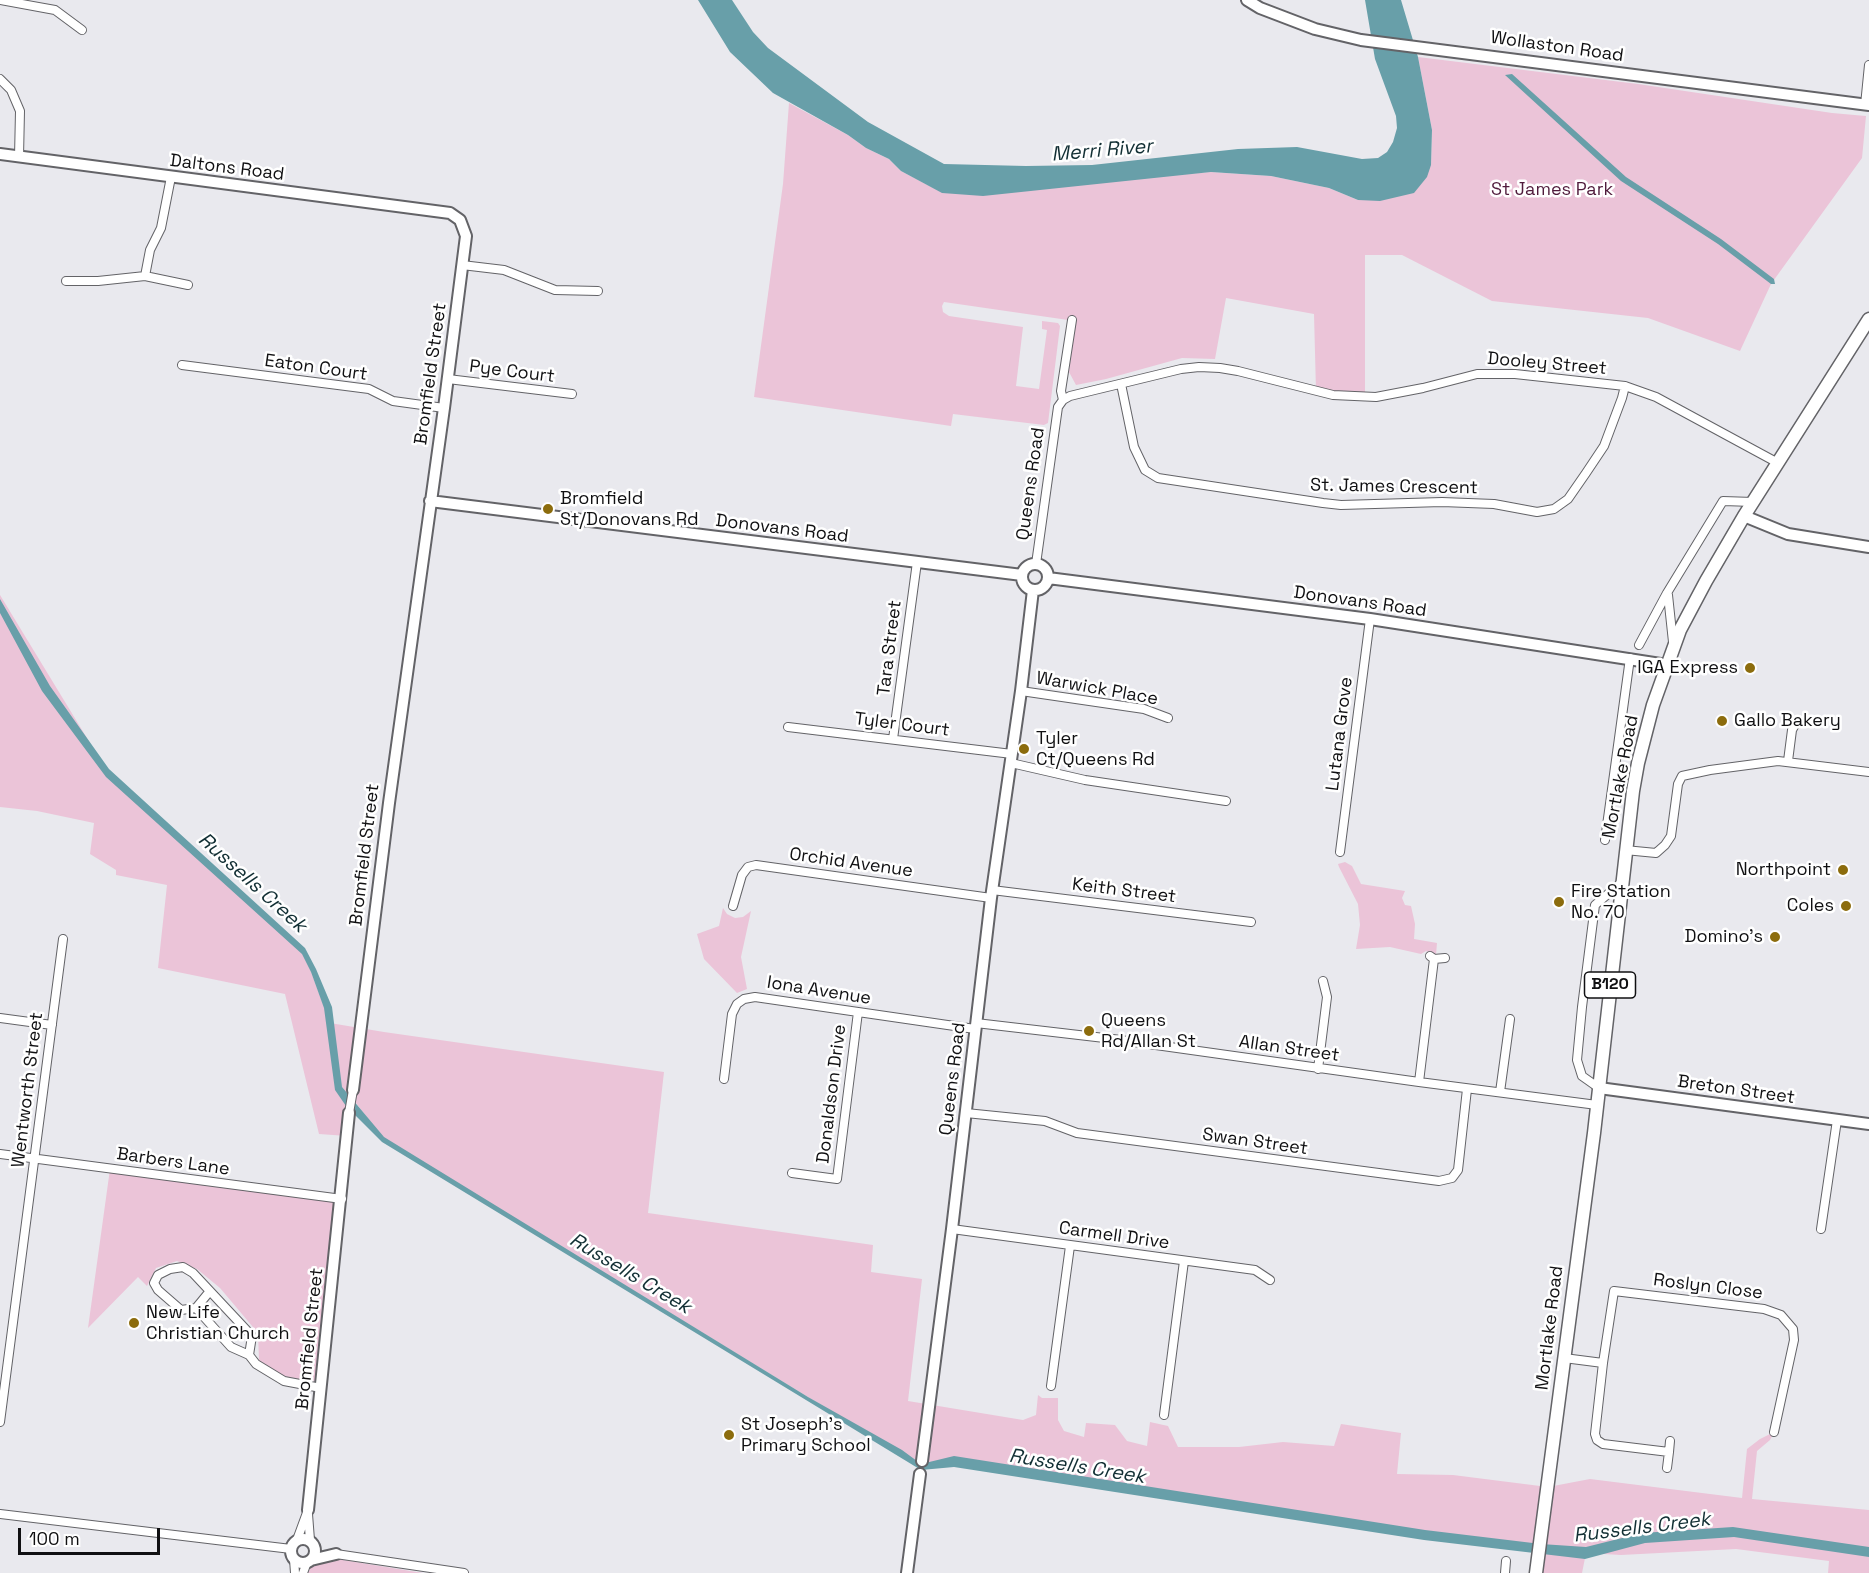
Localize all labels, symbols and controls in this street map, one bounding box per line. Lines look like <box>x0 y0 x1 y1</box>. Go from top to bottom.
street label: Wollaston Road <box>1489 27 1625 67</box>
water label: Merri River <box>1050 135 1154 167</box>
street label: Daltons Road <box>169 150 285 186</box>
park label: St James Park <box>1491 179 1613 201</box>
street label: Bromfield Street <box>410 302 452 446</box>
street label: Dooley Street <box>1486 348 1608 380</box>
street label: Eaton Court <box>263 350 369 386</box>
street label: Pye Court <box>468 356 556 388</box>
street label: Queens Road <box>1012 426 1050 542</box>
street label: St. James Crescent <box>1310 475 1478 499</box>
place label: Bromfield St/Donovans Rd <box>560 488 699 530</box>
marker: Bromfield St/Donovans Rd <box>541 502 555 516</box>
street label: Donovans Road <box>714 510 850 548</box>
street label: Donovans Road <box>1292 582 1428 622</box>
street label: Tara Street <box>873 599 907 697</box>
place label: IGA Express <box>1637 657 1738 679</box>
marker: IGA Express <box>1743 661 1757 675</box>
street label: Warwick Place <box>1034 668 1160 710</box>
street label: Lutana Grove <box>1322 676 1358 792</box>
street label: Tyler Court <box>853 708 951 742</box>
place label: Gallo Bakery <box>1734 710 1841 732</box>
street label: Mortlake Road <box>1598 713 1644 841</box>
marker: Gallo Bakery <box>1715 714 1729 728</box>
place label: Tyler Ct/Queens Rd <box>1036 728 1155 771</box>
marker: Tyler Ct/Queens Rd <box>1017 742 1031 756</box>
street label: Bromfield Street <box>346 783 384 927</box>
water label: Russells Creek <box>193 828 311 938</box>
street label: Orchid Avenue <box>788 844 914 882</box>
place label: Northpoint <box>1736 859 1831 881</box>
marker: Northpoint <box>1836 863 1850 877</box>
street label: Keith Street <box>1071 874 1177 908</box>
place label: Fire Station No. 70 <box>1571 881 1671 924</box>
marker: Fire Station No. 70 <box>1552 895 1566 909</box>
place label: Coles <box>1787 895 1834 917</box>
marker: Coles <box>1839 899 1853 913</box>
place label: Domino's <box>1685 926 1763 948</box>
marker: Domino's <box>1768 930 1782 944</box>
street label: Iona Avenue <box>765 972 873 1010</box>
road number: B120 <box>1584 972 1636 998</box>
place label: Queens Rd/Allan St <box>1101 1010 1196 1052</box>
street label: Wentworth Street <box>8 1011 48 1169</box>
street label: Queens Road <box>935 1021 971 1137</box>
street label: Donaldson Drive <box>813 1023 851 1165</box>
marker: Queens Rd/Allan St <box>1082 1024 1096 1038</box>
street label: Allan Street <box>1237 1031 1341 1067</box>
street label: Breton Street <box>1676 1071 1796 1109</box>
street label: Swan Street <box>1201 1124 1309 1160</box>
street label: Barbers Lane <box>115 1143 231 1181</box>
street label: Carmell Drive <box>1057 1218 1171 1254</box>
water label: Russells Creek <box>565 1228 695 1320</box>
street label: Mortlake Road <box>1532 1265 1568 1391</box>
street label: Bromfield Street <box>292 1267 328 1411</box>
street label: Roslyn Close <box>1652 1270 1764 1304</box>
place label: New Life Christian Church <box>146 1302 289 1344</box>
marker: New Life Christian Church <box>127 1316 141 1330</box>
place label: St Joseph's Primary School <box>741 1414 871 1456</box>
marker: St Joseph's Primary School <box>722 1428 736 1442</box>
water label: Russells Creek <box>1007 1444 1147 1490</box>
water label: Russells Creek <box>1572 1508 1712 1548</box>
scale bar <box>21 1516 164 1554</box>
text: 100 m <box>29 1527 80 1550</box>

